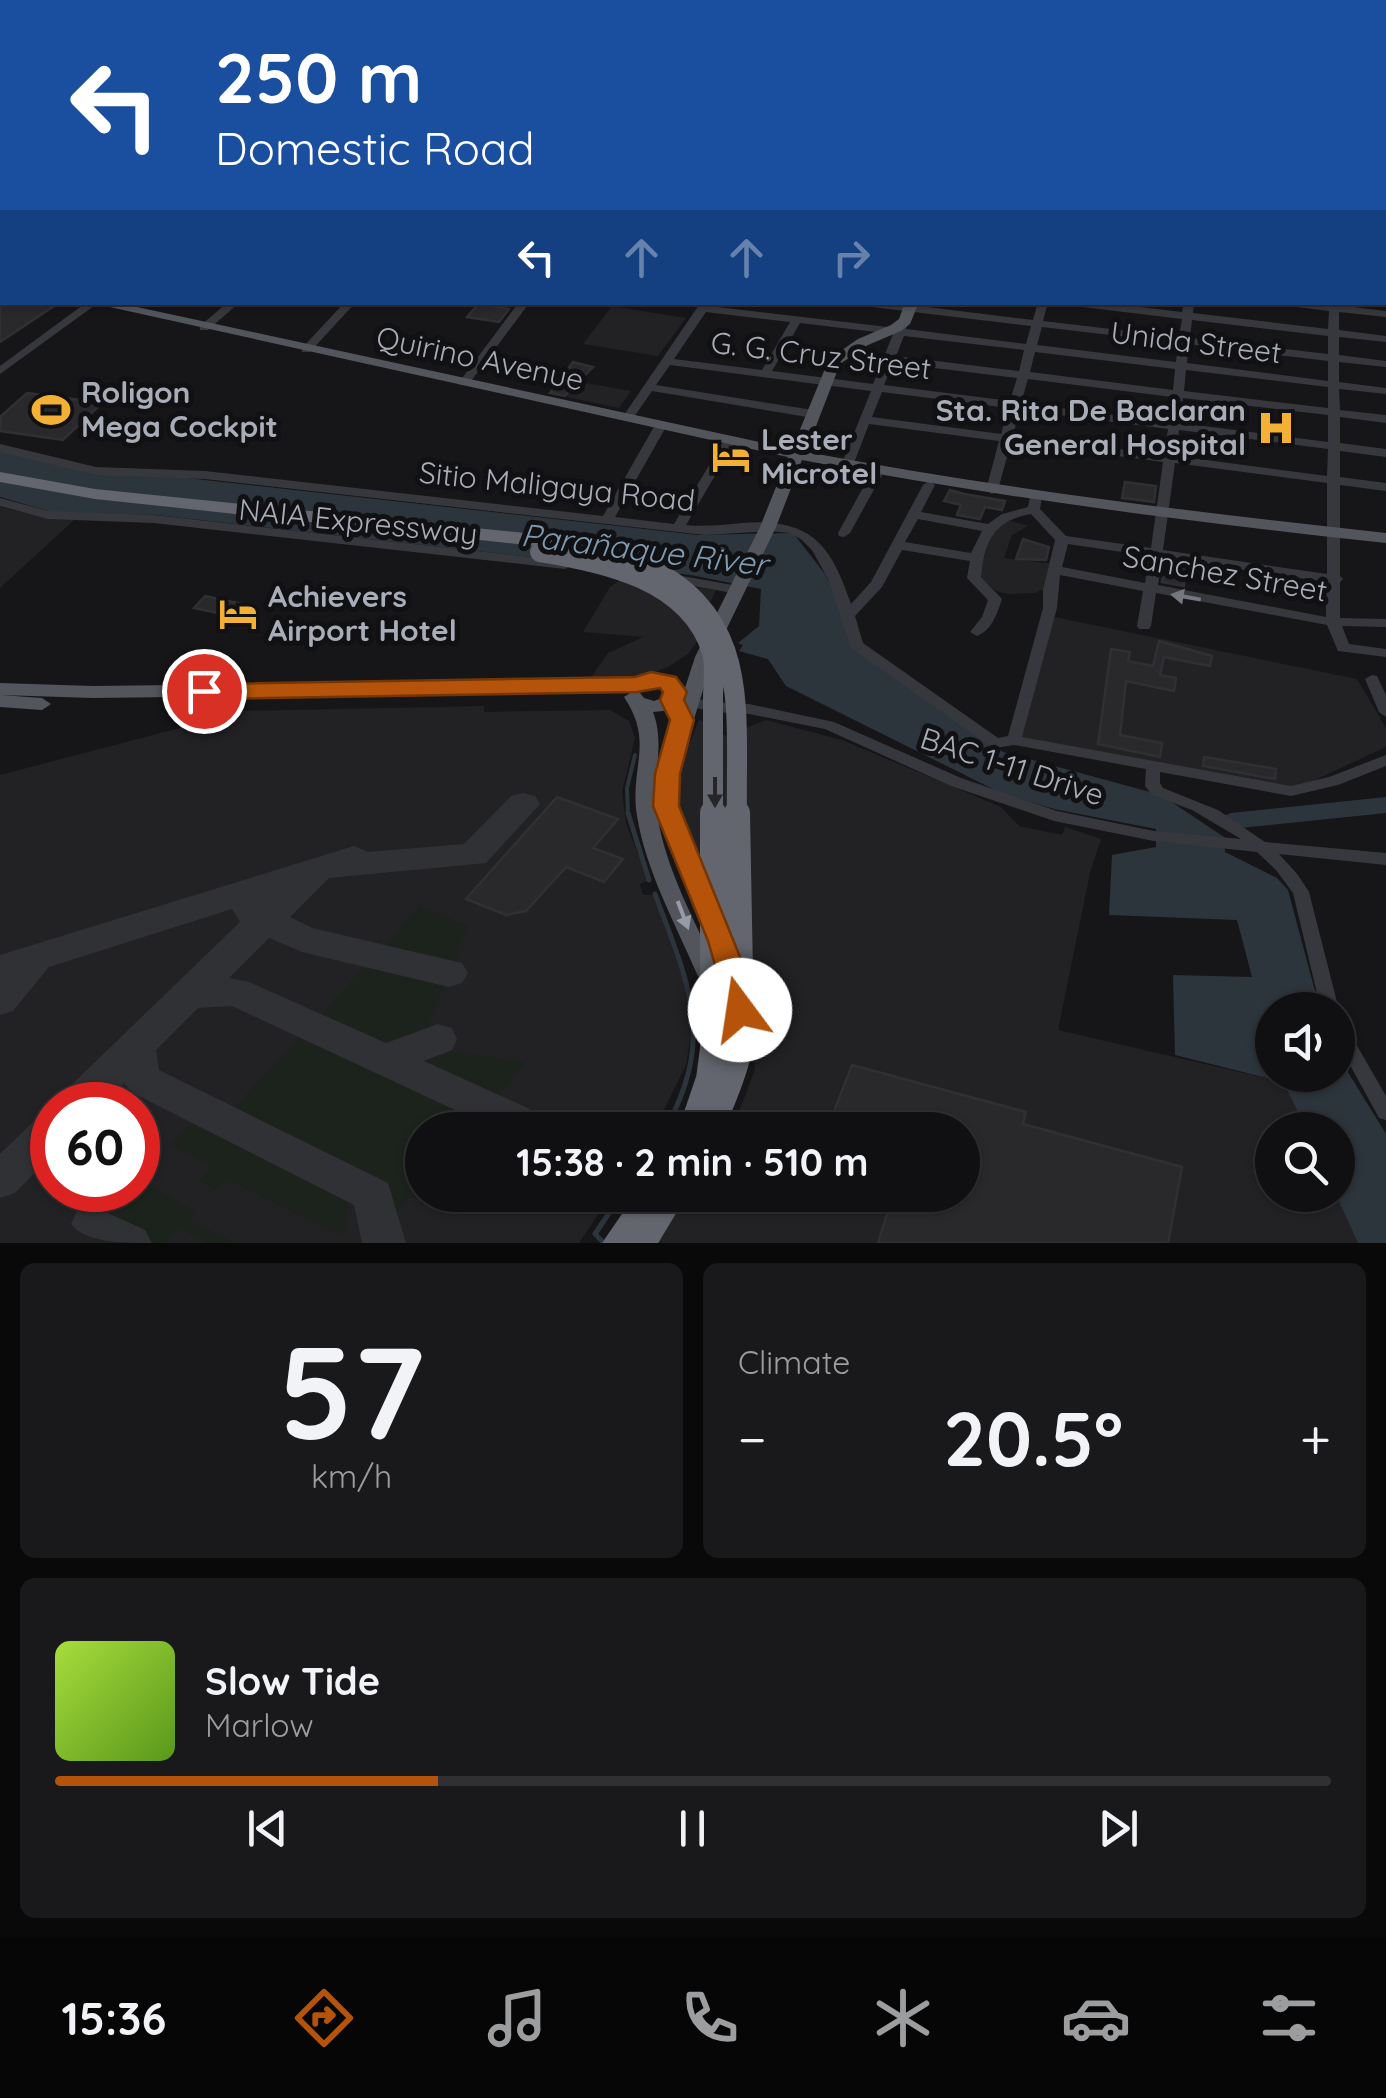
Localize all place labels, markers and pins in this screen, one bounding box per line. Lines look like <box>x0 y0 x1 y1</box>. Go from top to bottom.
place label: Roligon Mega Cockpit <box>81 373 278 445</box>
sports icon: Roligon Mega Cockpit <box>30 389 72 431</box>
place label: Sta. Rita De Baclaran General Hospital <box>936 391 1246 463</box>
hospital icon: Sta. Rita De Baclaran General Hospital <box>1255 407 1297 449</box>
place label: Lester Microtel <box>761 420 877 492</box>
hotel icon: Lester Microtel <box>710 436 752 478</box>
place label: Achievers Airport Hotel <box>268 577 457 649</box>
hotel icon: Achievers Airport Hotel <box>217 593 259 635</box>
pin <box>162 649 247 734</box>

